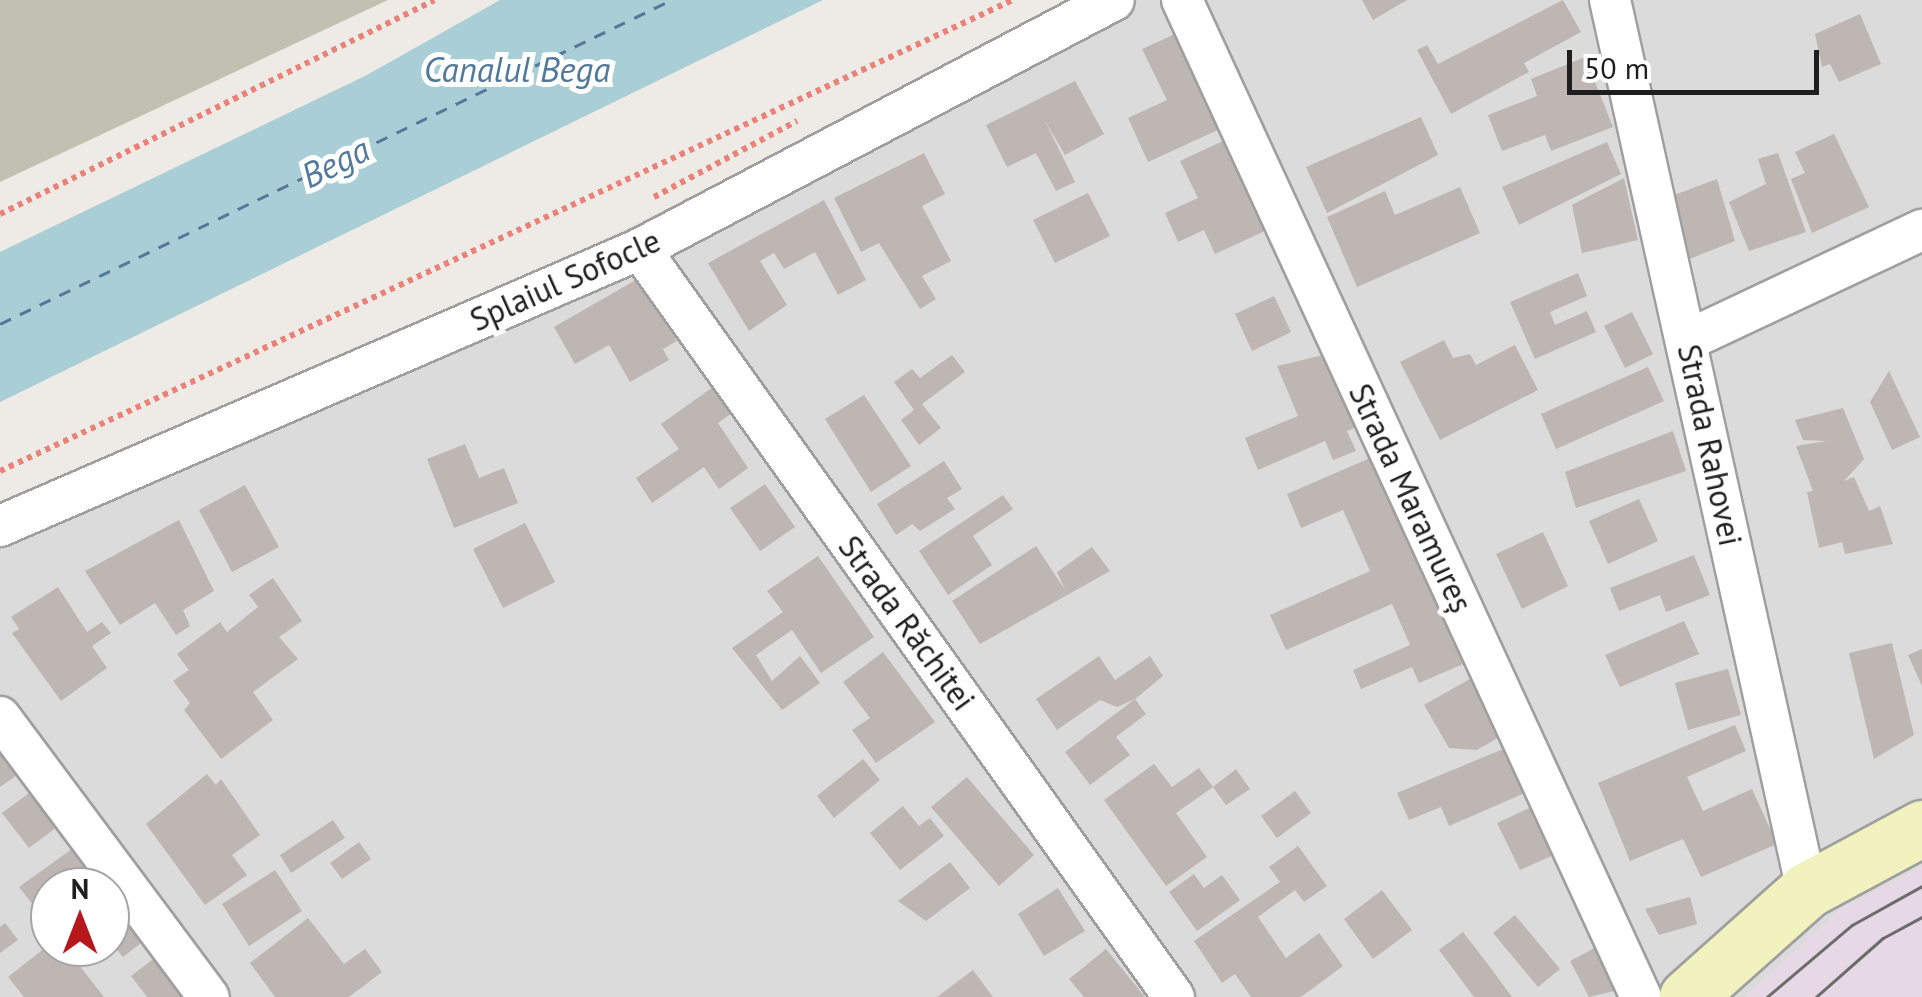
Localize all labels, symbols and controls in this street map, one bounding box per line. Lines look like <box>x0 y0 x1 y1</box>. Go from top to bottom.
scale bar <box>1572 30 1824 92</box>
water label: Canalul Bega <box>424 48 610 90</box>
text: 50 m <box>1584 48 1649 87</box>
water label: Bega <box>294 128 376 196</box>
street label: Splaiul Sofocle <box>464 221 666 339</box>
street label: Strada Rahovei <box>1670 341 1750 549</box>
street label: Strada Maramureș <box>1341 378 1481 618</box>
street label: Strada Răchitei <box>831 528 983 718</box>
north arrow <box>30 867 130 967</box>
text: N <box>71 870 89 907</box>

